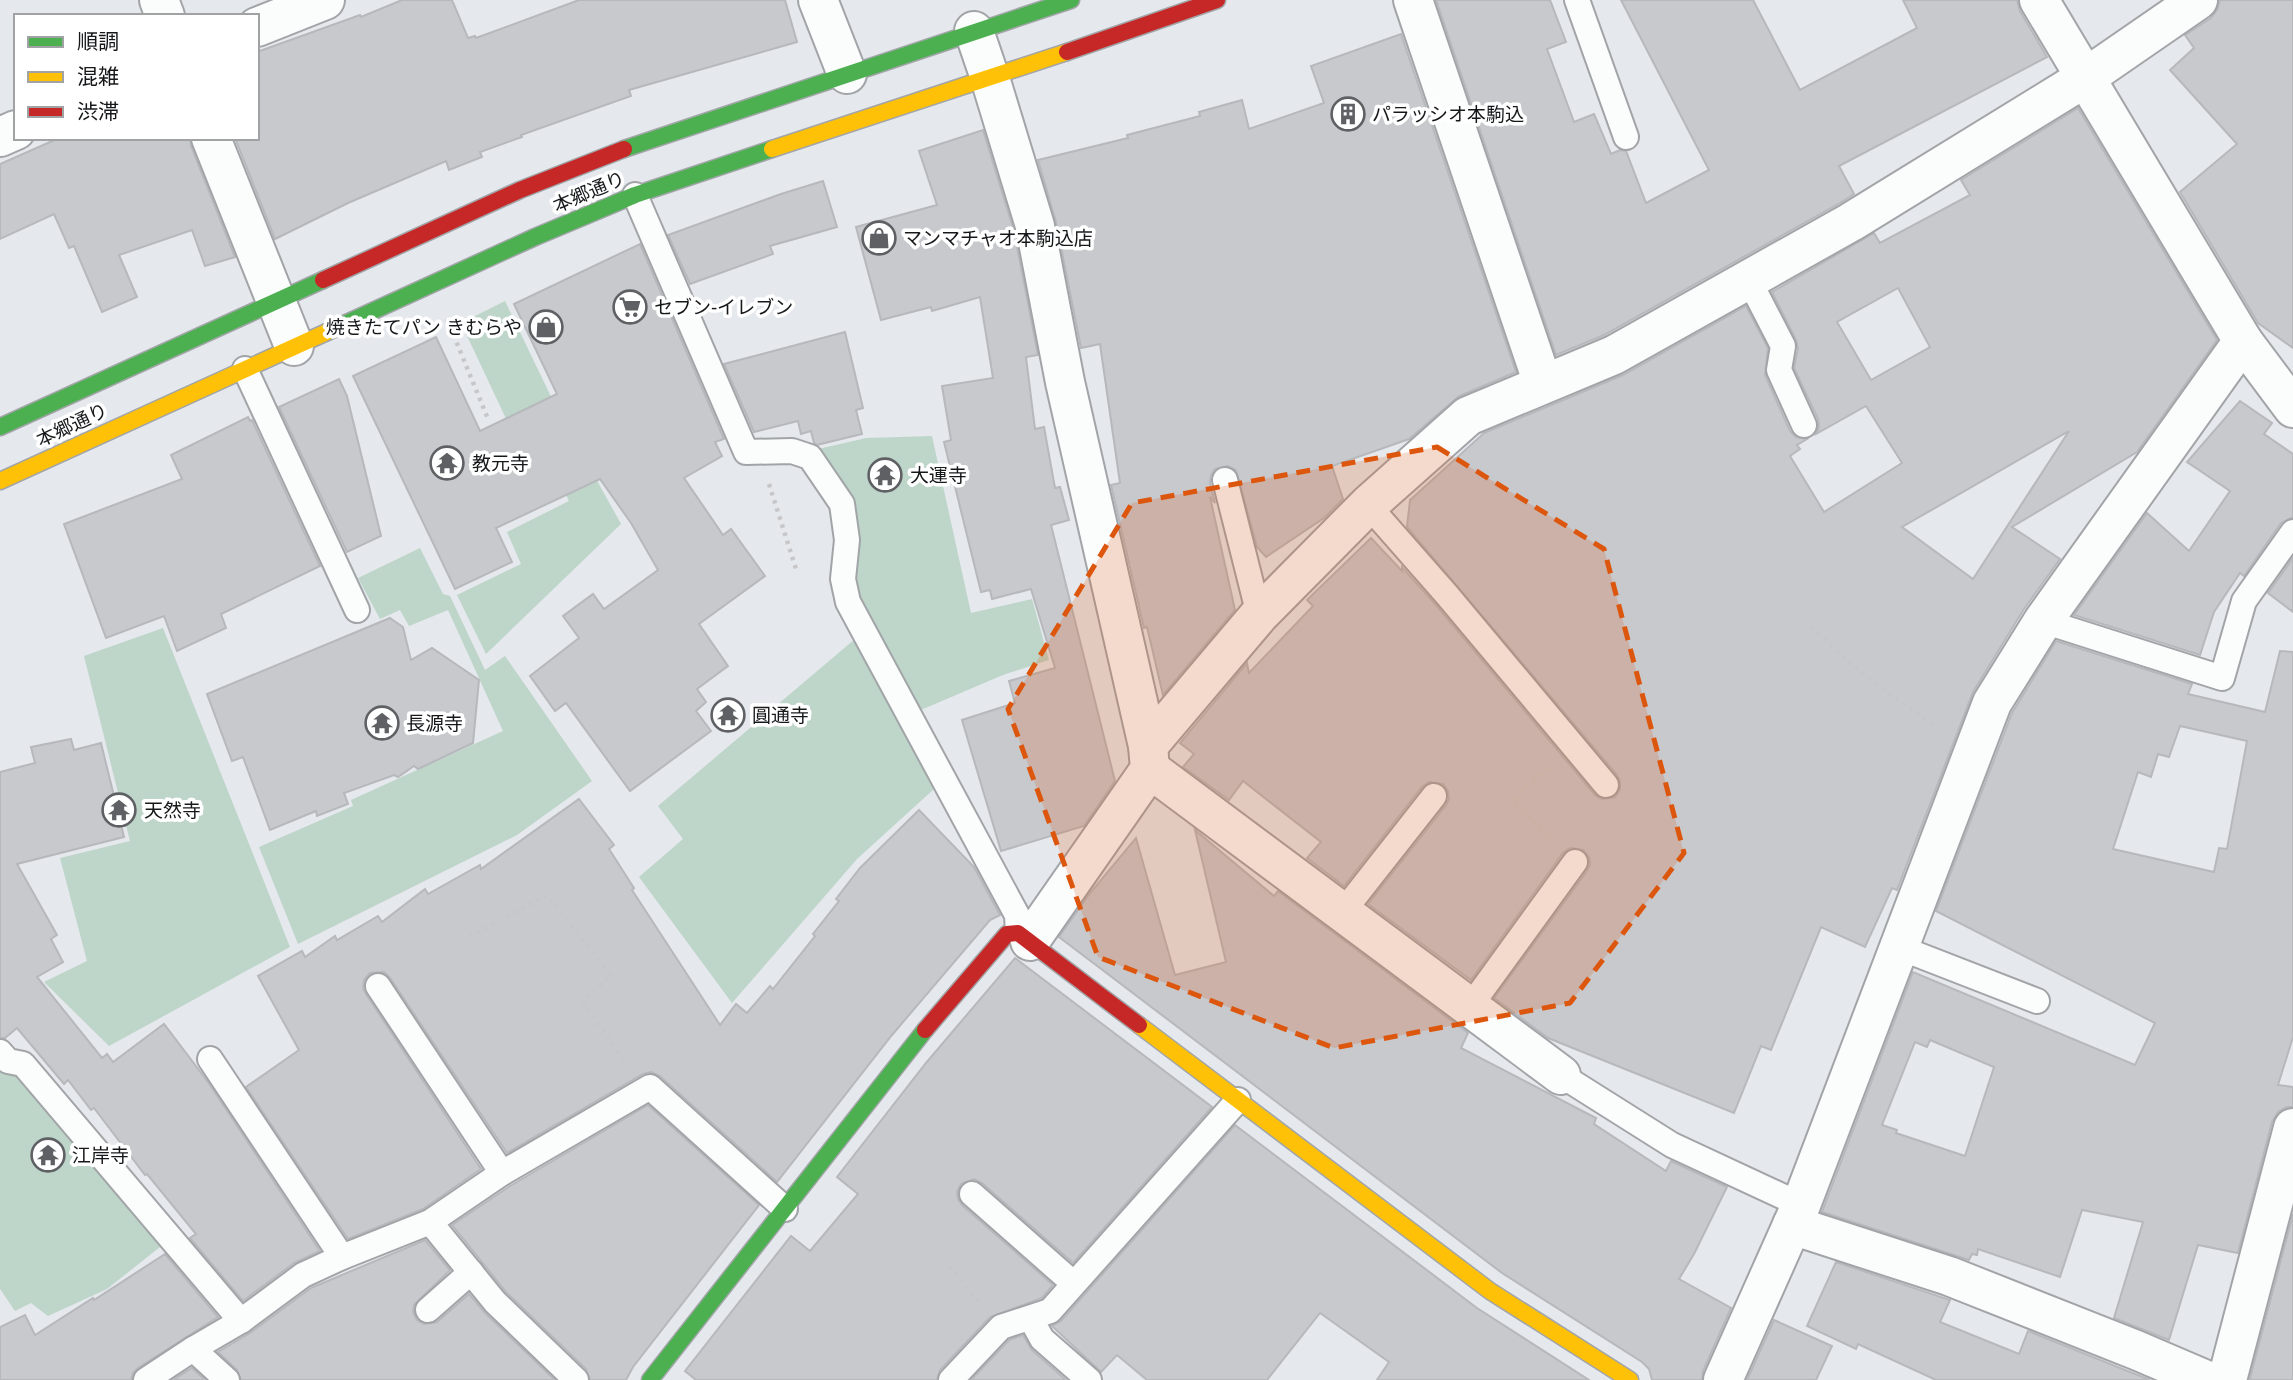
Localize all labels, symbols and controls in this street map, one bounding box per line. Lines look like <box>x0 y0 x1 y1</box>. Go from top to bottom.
legend <box>14 14 259 140</box>
text: 順調 <box>77 30 119 53</box>
text: 混雑 <box>77 65 119 88</box>
building icon: パラッシオ本駒込 <box>1329 95 1367 133</box>
text: 渋滞 <box>77 100 119 123</box>
place label: パラッシオ本駒込 <box>1372 104 1524 125</box>
street label: 本郷通り <box>550 167 628 217</box>
shop icon: マンマチャオ本駒込店 <box>860 219 898 257</box>
place label: マンマチャオ本駒込店 <box>903 228 1093 249</box>
supermarket icon: セブン-イレブン <box>611 288 649 326</box>
place label: セブン-イレブン <box>654 297 793 318</box>
shop icon: 焼きたてパン きむらや <box>527 308 565 346</box>
place label: 焼きたてパン きむらや <box>326 317 522 338</box>
street label: 本郷通り <box>33 399 111 451</box>
temple icon: 教元寺 <box>428 444 466 482</box>
place label: 教元寺 <box>472 453 529 474</box>
temple icon: 大運寺 <box>866 456 904 494</box>
place label: 大運寺 <box>910 465 967 486</box>
temple icon: 圓通寺 <box>709 696 747 734</box>
temple icon: 長源寺 <box>363 704 401 742</box>
place label: 圓通寺 <box>752 705 809 726</box>
place label: 長源寺 <box>406 713 463 734</box>
temple icon: 天然寺 <box>100 791 138 829</box>
place label: 天然寺 <box>144 800 201 821</box>
temple icon: 江岸寺 <box>29 1136 67 1174</box>
place label: 江岸寺 <box>72 1145 129 1166</box>

